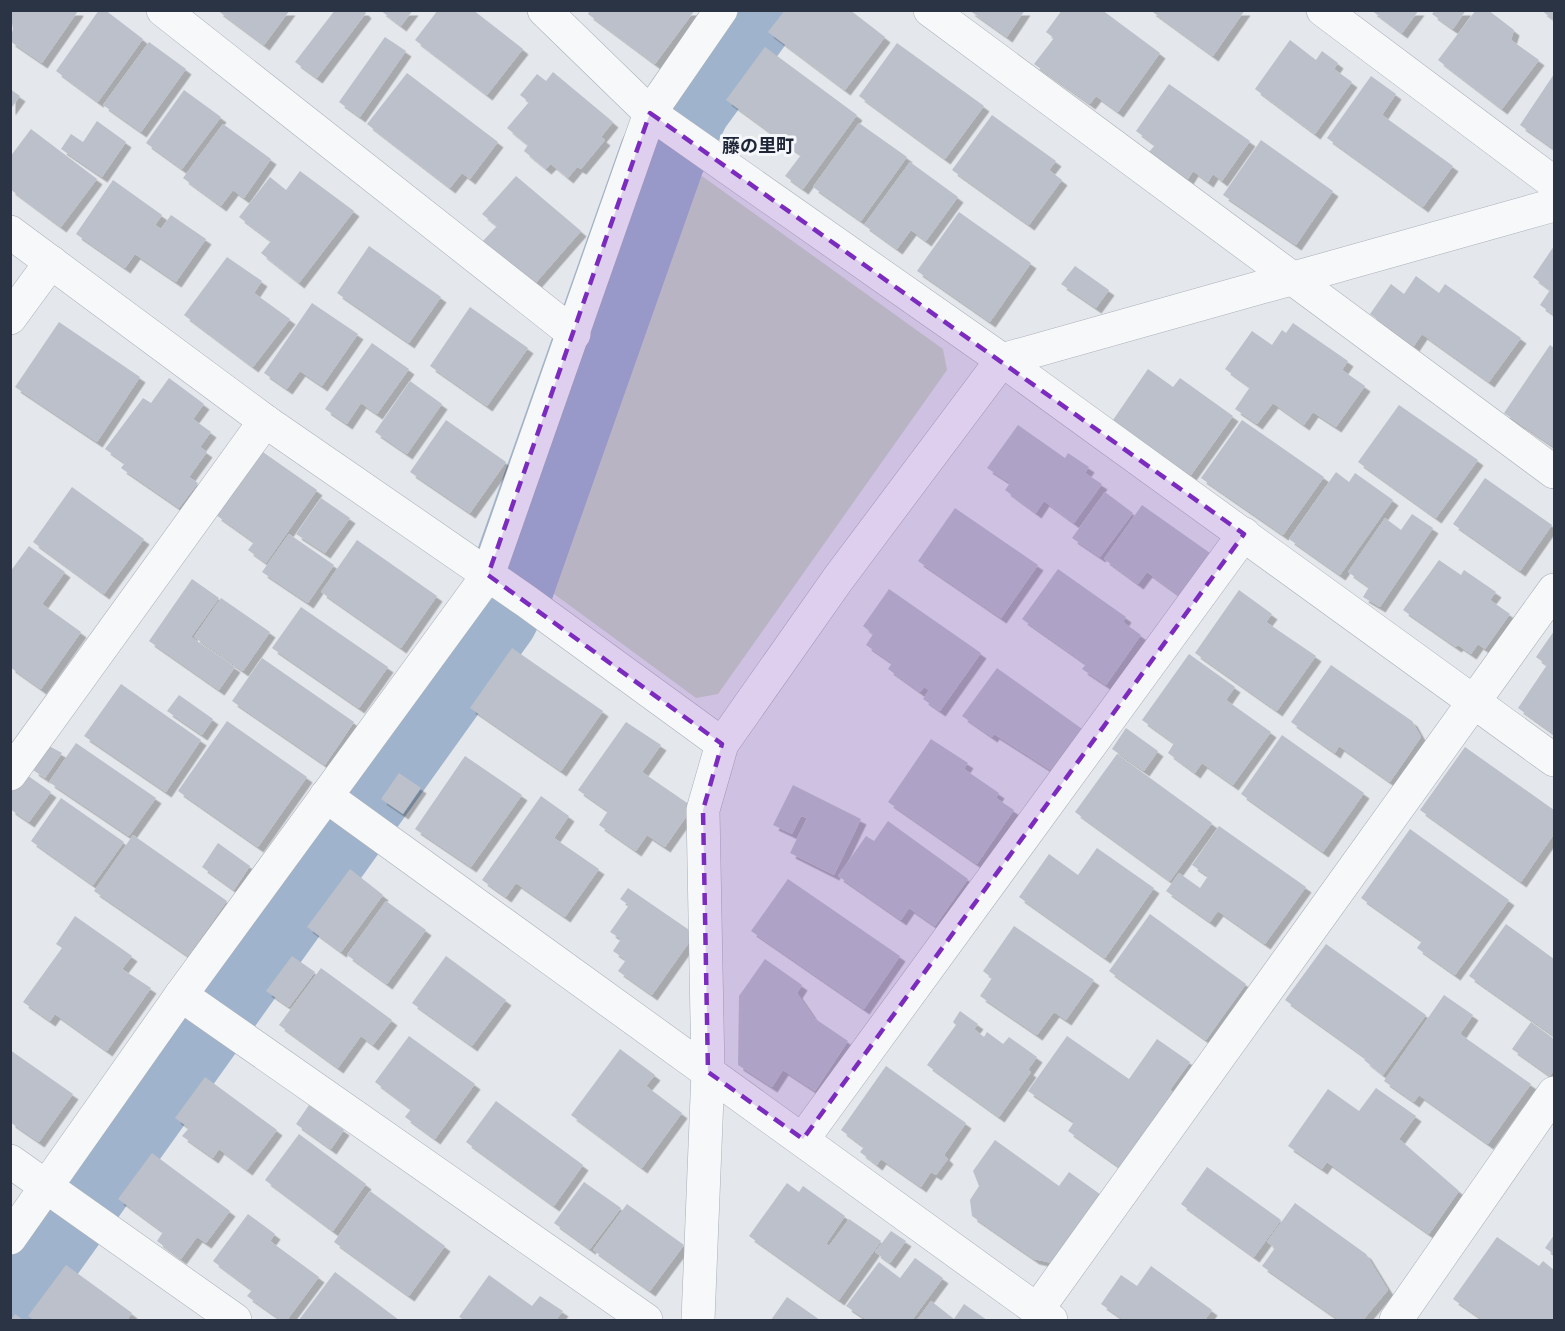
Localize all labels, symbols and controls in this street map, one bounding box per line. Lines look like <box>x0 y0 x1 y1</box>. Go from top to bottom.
district label: 藤の里町 <box>722 135 794 157</box>

